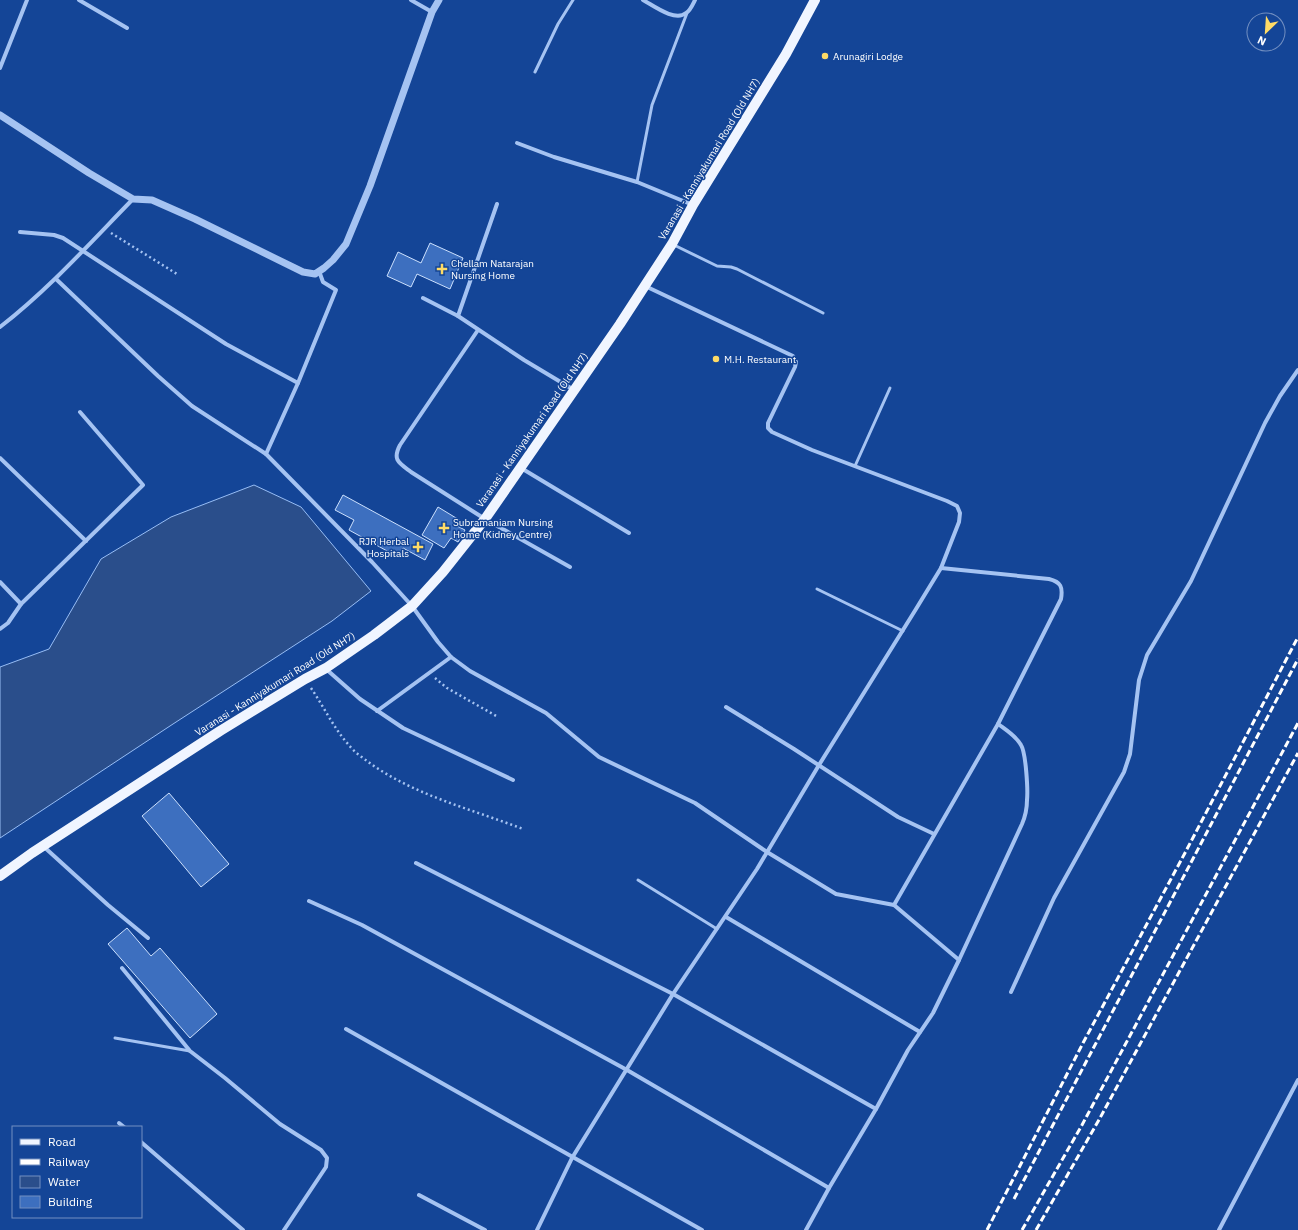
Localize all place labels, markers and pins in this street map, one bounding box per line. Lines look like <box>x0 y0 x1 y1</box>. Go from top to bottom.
place label: Arunagiri Lodge <box>833 50 904 63</box>
marker: Arunagiri Lodge <box>820 51 830 61</box>
place label: Chellam Natarajan Nursing Home <box>451 257 534 282</box>
marker: Chellam Natarajan Nursing Home <box>436 263 448 275</box>
place label: M.H. Restaurant <box>724 353 797 366</box>
marker: M.H. Restaurant <box>711 354 721 364</box>
place label: Subramaniam Nursing Home (Kidney Centre) <box>453 516 553 541</box>
marker: Subramaniam Nursing Home (Kidney Centre) <box>438 522 450 534</box>
place label: RJR Herbal Hospitals <box>359 535 409 560</box>
marker: RJR Herbal Hospitals <box>412 541 424 553</box>

